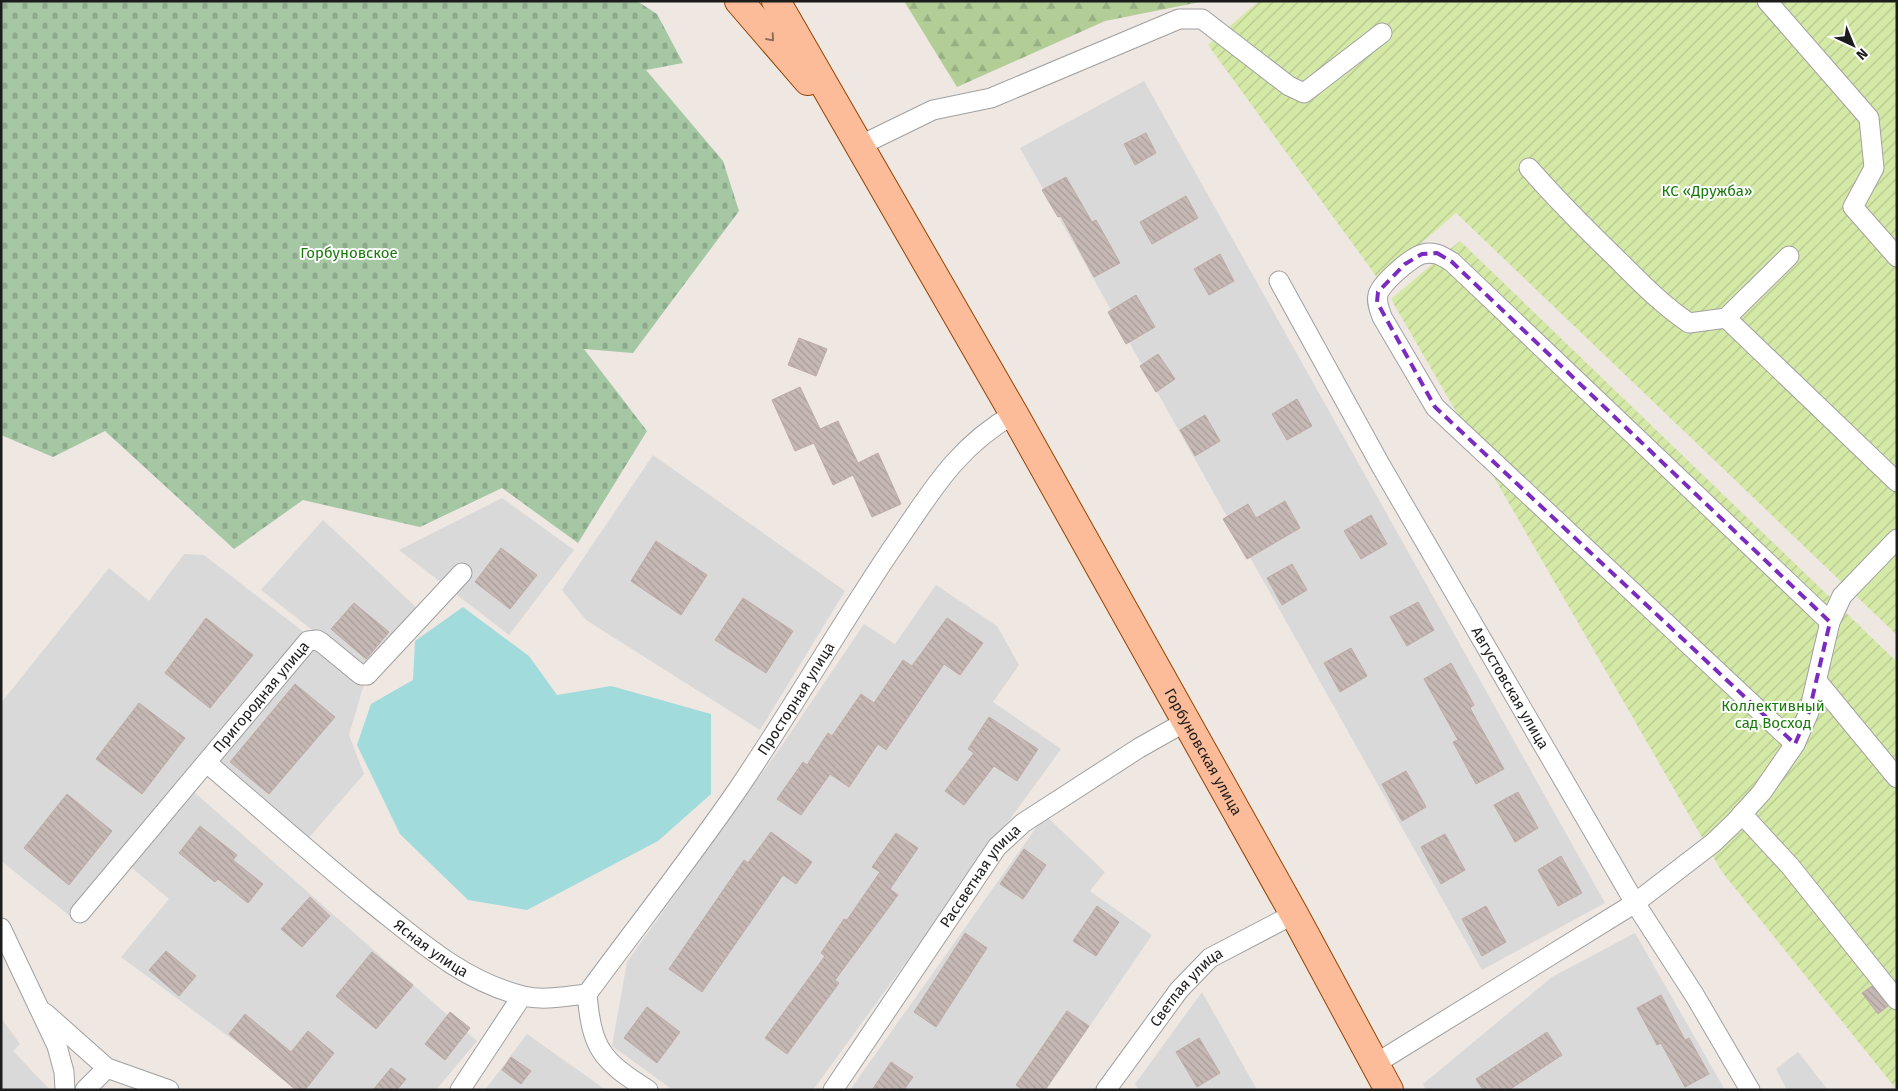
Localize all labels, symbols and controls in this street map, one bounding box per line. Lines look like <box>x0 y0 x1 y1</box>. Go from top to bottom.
north arrow <box>1828 20 1878 70</box>
one-way arrow <box>765 32 774 41</box>
text: N <box>1852 45 1871 63</box>
park label: КС «Дружба» <box>1662 182 1752 200</box>
park label: Горбуновское <box>300 244 398 262</box>
street label: Августовская улица <box>1467 624 1553 752</box>
street label: Пригородная улица <box>209 637 313 756</box>
street label: Просторная улица <box>754 639 838 759</box>
street label: Горбуновская улица <box>1160 685 1246 819</box>
park label: Коллективный сад Восход <box>1721 697 1825 732</box>
street label: Рассветная улица <box>936 821 1024 931</box>
street label: Ясная улица <box>390 916 471 981</box>
street label: Светлая улица <box>1146 944 1226 1030</box>

